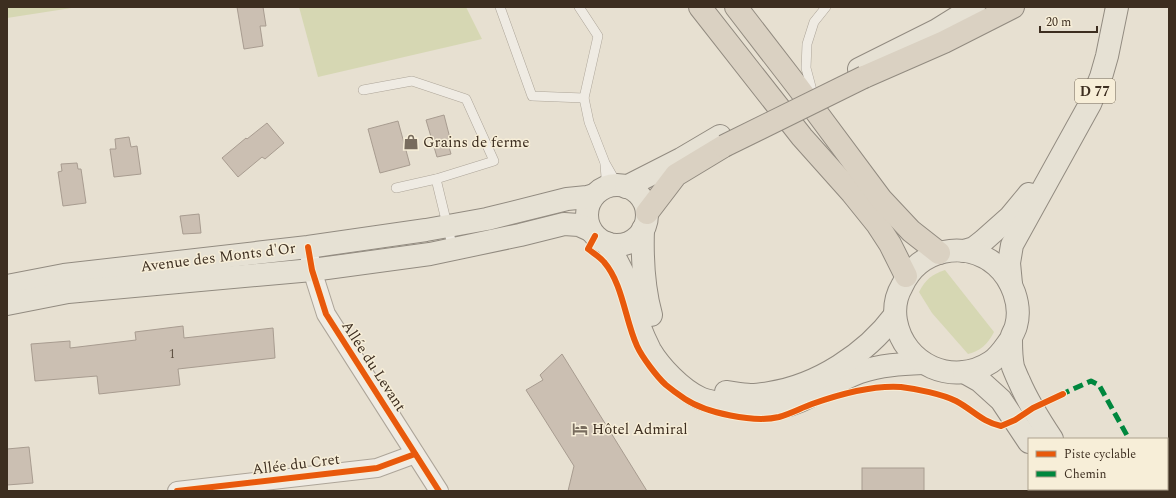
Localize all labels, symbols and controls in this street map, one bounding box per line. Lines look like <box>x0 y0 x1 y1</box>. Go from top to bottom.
scale bar <box>1040 8 1097 34</box>
text: 20 m <box>1046 13 1071 32</box>
road number: D 77 <box>1075 79 1115 103</box>
place label: Grains de ferme <box>423 131 530 154</box>
shop icon: Grains de ferme <box>402 133 420 151</box>
street label: Avenue des Monts d'Or <box>139 237 297 278</box>
street label: Allée du Levant <box>336 316 412 416</box>
house number: 1 <box>169 344 175 364</box>
place label: Hôtel Admiral <box>592 418 688 441</box>
hotel icon: Hôtel Admiral <box>571 420 589 438</box>
legend <box>1028 438 1168 490</box>
text: Piste cyclable <box>1064 445 1136 464</box>
street label: Allée du Cret <box>251 448 341 481</box>
text: Chemin <box>1064 465 1107 484</box>

